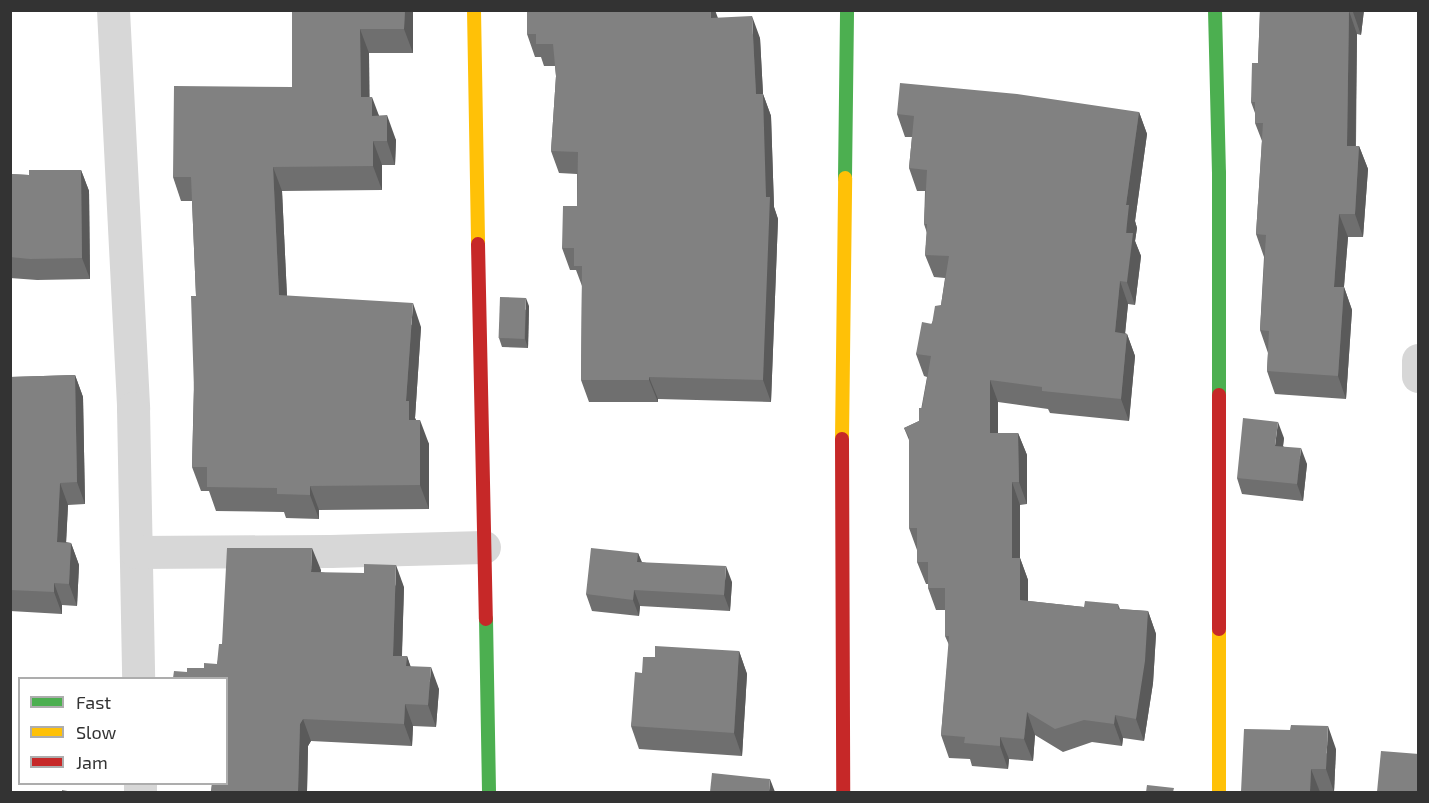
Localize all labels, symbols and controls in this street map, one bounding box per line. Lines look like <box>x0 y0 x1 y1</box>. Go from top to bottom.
legend <box>18 677 228 785</box>
text: Fast <box>76 691 111 713</box>
text: Slow <box>76 721 116 743</box>
text: Jam <box>76 751 108 773</box>

